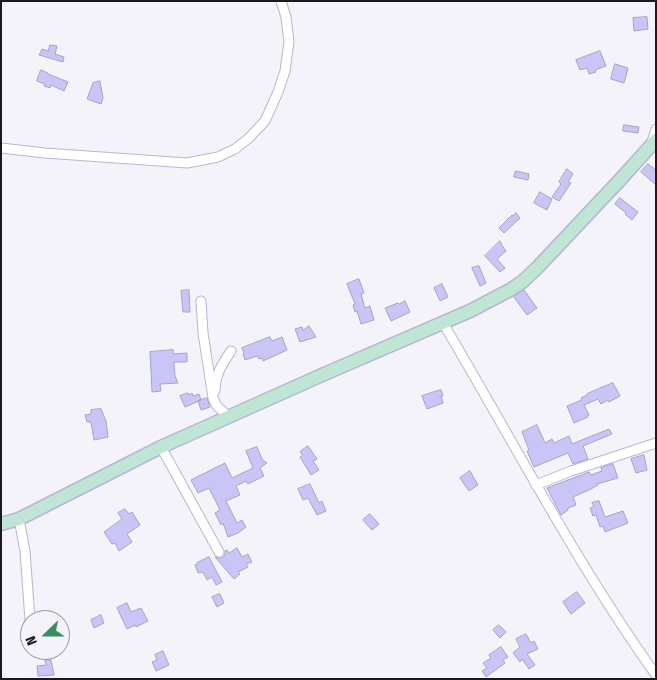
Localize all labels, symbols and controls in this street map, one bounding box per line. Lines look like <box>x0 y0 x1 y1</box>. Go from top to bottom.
north arrow <box>20 610 70 660</box>
text: N <box>22 633 41 648</box>

